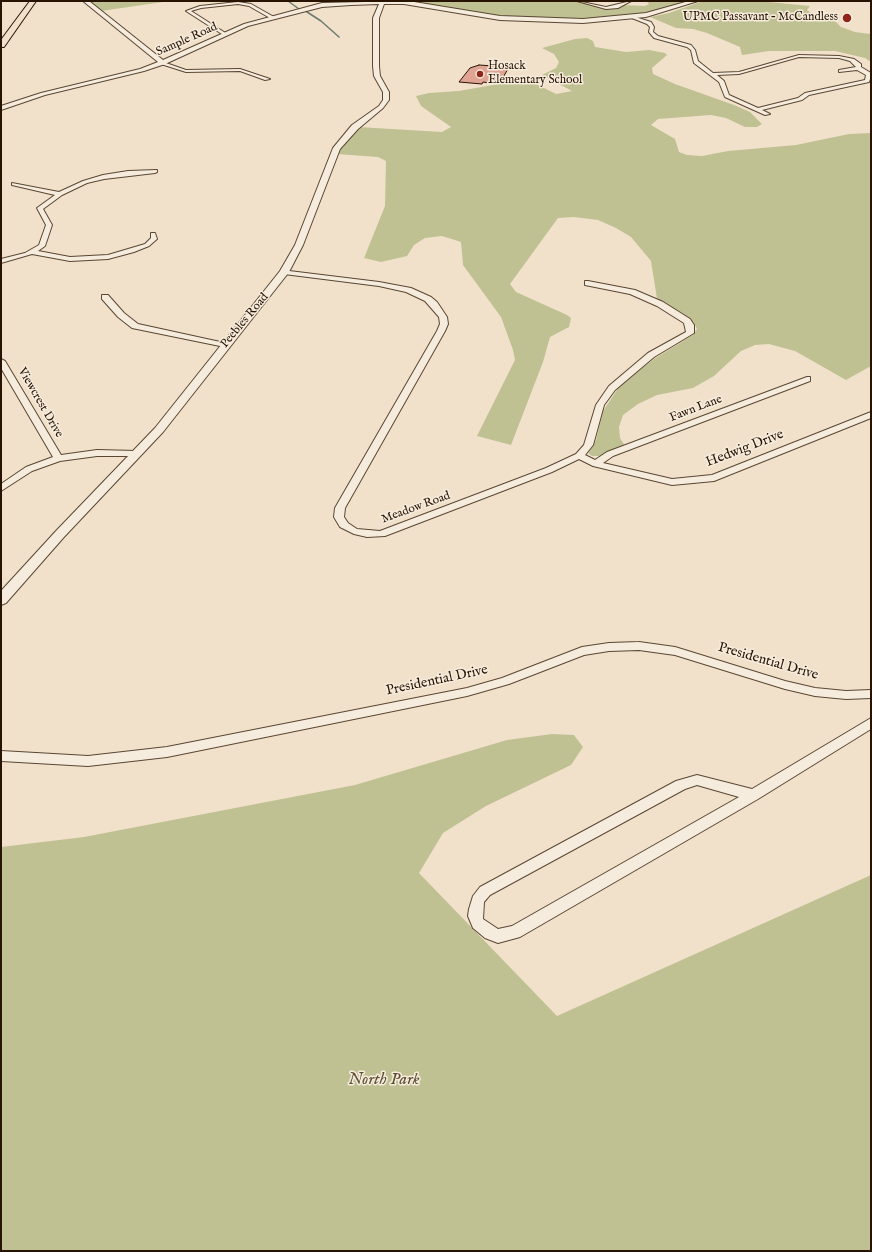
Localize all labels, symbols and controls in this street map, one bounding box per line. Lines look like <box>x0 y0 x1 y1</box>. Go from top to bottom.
place label: UPMC Passavant – McCandless <box>683 11 838 25</box>
marker: UPMC Passavant – McCandless <box>841 12 853 24</box>
street label: Sample Road <box>154 20 220 60</box>
place label: Hosack Elementary School <box>488 60 582 88</box>
marker: Hosack Elementary School <box>475 69 485 79</box>
street label: Peebles Road <box>218 291 272 351</box>
street label: Viewcrest Drive <box>14 365 66 441</box>
street label: Fawn Lane <box>668 392 724 426</box>
street label: Hedwig Drive <box>704 427 786 471</box>
street label: Meadow Road <box>380 489 452 527</box>
street label: Presidential Drive <box>716 640 820 684</box>
street label: Presidential Drive <box>385 662 489 700</box>
park label: North Park <box>348 1071 420 1091</box>

